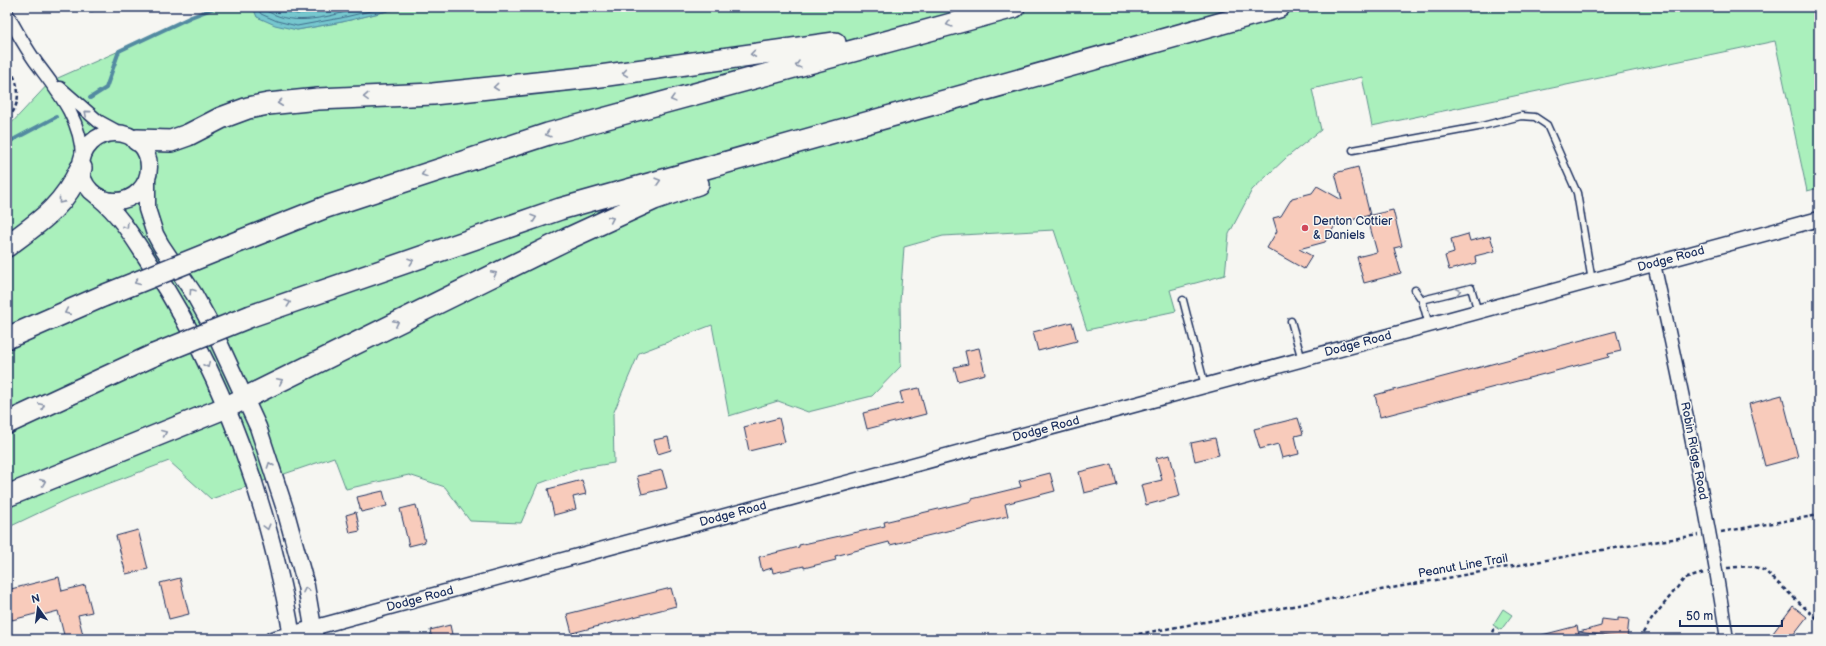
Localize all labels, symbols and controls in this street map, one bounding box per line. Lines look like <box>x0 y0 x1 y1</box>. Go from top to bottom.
one-way arrow <box>946 19 953 28</box>
one-way arrow <box>750 49 756 58</box>
one-way arrow <box>795 60 801 68</box>
one-way arrow <box>622 68 628 77</box>
one-way arrow <box>492 83 499 92</box>
one-way arrow <box>363 92 369 101</box>
one-way arrow <box>670 94 677 103</box>
one-way arrow <box>277 98 283 107</box>
one-way arrow <box>84 110 92 117</box>
one-way arrow <box>544 129 551 138</box>
one-way arrow <box>421 169 428 178</box>
one-way arrow <box>655 178 662 186</box>
one-way arrow <box>59 197 66 204</box>
one-way arrow <box>530 214 537 223</box>
place label: Denton Cottier & Daniels <box>1313 214 1393 243</box>
one-way arrow <box>607 216 615 224</box>
one-way arrow <box>121 222 128 229</box>
marker: Denton Cottier & Daniels <box>1300 223 1310 233</box>
street label: Dodge Road <box>1636 243 1706 275</box>
one-way arrow <box>407 257 414 265</box>
one-way arrow <box>489 271 497 279</box>
one-way arrow <box>133 278 140 286</box>
one-way arrow <box>1455 287 1462 296</box>
one-way arrow <box>190 289 197 296</box>
one-way arrow <box>284 299 291 308</box>
one-way arrow <box>63 307 71 315</box>
one-way arrow <box>392 320 400 328</box>
street label: Dodge Road <box>1323 328 1393 360</box>
one-way arrow <box>202 361 210 368</box>
one-way arrow <box>276 378 283 386</box>
street label: Robin Ridge Road <box>1677 401 1711 501</box>
one-way arrow <box>38 403 46 411</box>
street label: Dodge Road <box>1011 413 1081 445</box>
one-way arrow <box>160 429 167 437</box>
one-way arrow <box>267 461 275 468</box>
one-way arrow <box>40 478 47 486</box>
street label: Dodge Road <box>698 498 768 530</box>
one-way arrow <box>262 523 271 530</box>
street label: Peanut Line Trail <box>1417 551 1509 581</box>
street label: Dodge Road <box>385 583 455 615</box>
one-way arrow <box>303 586 311 593</box>
north arrow <box>18 588 58 628</box>
text: N <box>30 591 41 606</box>
scale bar <box>1680 602 1782 628</box>
text: 50 m <box>1686 609 1713 624</box>

